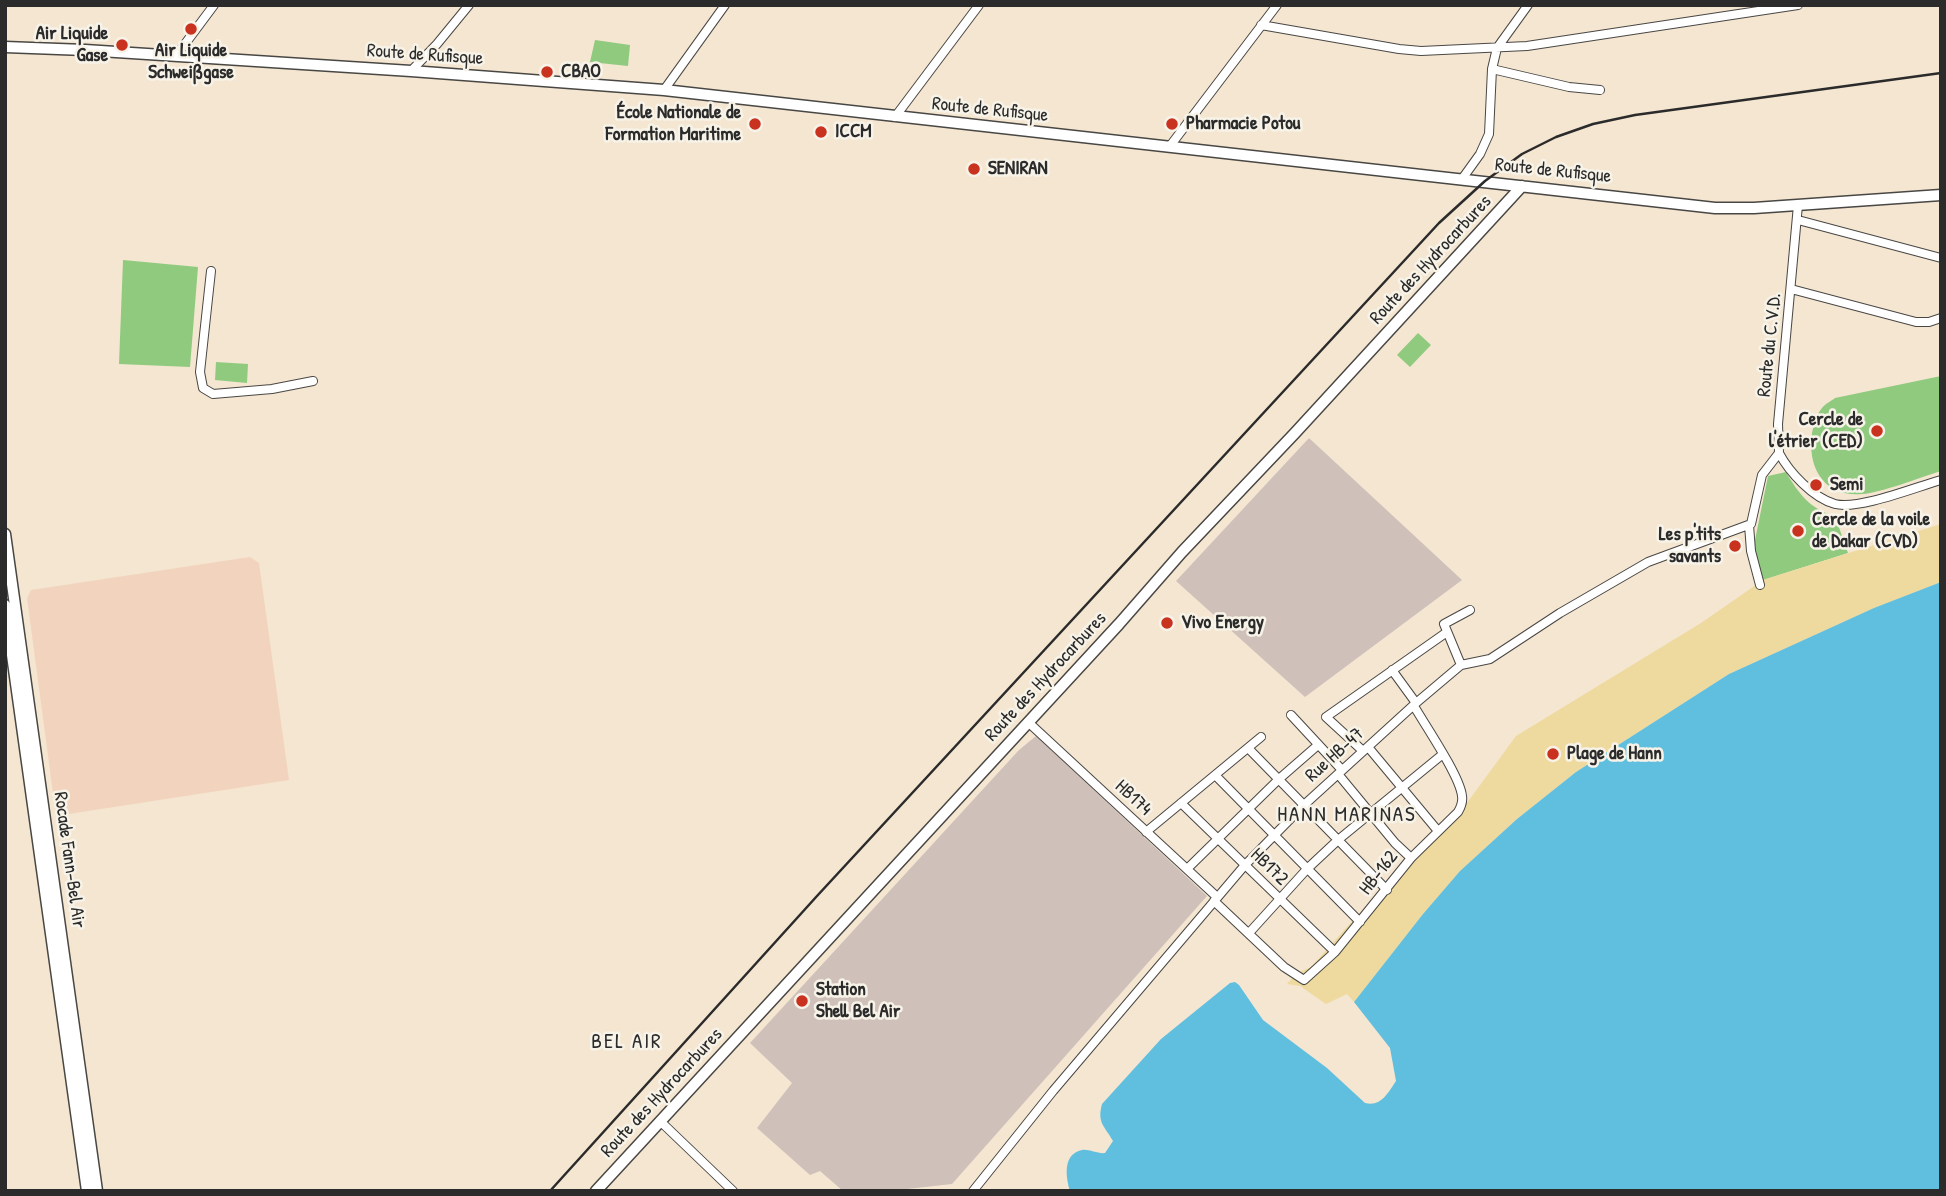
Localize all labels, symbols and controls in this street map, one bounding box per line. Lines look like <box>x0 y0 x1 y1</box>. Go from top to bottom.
marker: Air Liquide Schweißgase <box>183 21 199 37</box>
place label: Air Liquide Gase <box>36 23 108 67</box>
marker: Air Liquide Gase <box>114 37 130 53</box>
place label: Air Liquide Schweißgase <box>148 40 234 84</box>
street label: Route de Rufisque <box>366 40 484 70</box>
place label: CBAO <box>561 61 601 83</box>
marker: CBAO <box>539 64 555 80</box>
street label: Route de Rufisque <box>931 93 1049 127</box>
place label: École Nationale de Formation Maritime <box>606 102 741 146</box>
place label: Pharmacie Potou <box>1186 113 1300 135</box>
marker: École Nationale de Formation Maritime <box>747 116 763 132</box>
marker: Pharmacie Potou <box>1164 116 1180 132</box>
place label: ICCM <box>835 121 872 143</box>
marker: ICCM <box>813 124 829 140</box>
street label: Route de Rufisque <box>1494 154 1612 188</box>
place label: SENIRAN <box>988 158 1048 180</box>
marker: SENIRAN <box>966 161 982 177</box>
street label: Route des Hydrocarbures <box>1365 191 1497 329</box>
street label: Route du C.V.D. <box>1753 292 1787 398</box>
place label: Cercle de l'étrier (CED) <box>1769 409 1863 453</box>
marker: Cercle de l'étrier (CED) <box>1869 423 1885 439</box>
place label: Semi <box>1830 474 1863 496</box>
marker: Semi <box>1808 477 1824 493</box>
place label: Cercle de la voile de Dakar (CVD) <box>1812 509 1930 553</box>
marker: Cercle de la voile de Dakar (CVD) <box>1790 523 1806 539</box>
place label: Les p'tits savants <box>1659 524 1721 568</box>
marker: Les p'tits savants <box>1727 538 1743 554</box>
street label: Route des Hydrocarbures <box>980 608 1112 746</box>
place label: Vivo Energy <box>1181 612 1264 634</box>
marker: Vivo Energy <box>1159 615 1175 631</box>
street label: Rue HB-47 <box>1301 723 1369 787</box>
place label: Plage de Hann <box>1567 743 1662 765</box>
marker: Plage de Hann <box>1545 746 1561 762</box>
street label: HB174 <box>1110 775 1156 821</box>
street label: Rocade Fann-Bel Air <box>48 790 90 930</box>
district label: HANN MARINAS <box>1279 802 1415 828</box>
street label: HB172 <box>1245 844 1293 890</box>
street label: HB-162 <box>1355 846 1403 900</box>
place label: Station Shell Bel Air <box>816 979 900 1023</box>
marker: Station Shell Bel Air <box>794 993 810 1009</box>
street label: Route des Hydrocarbures <box>596 1024 728 1162</box>
district label: BEL AIR <box>592 1029 662 1055</box>

